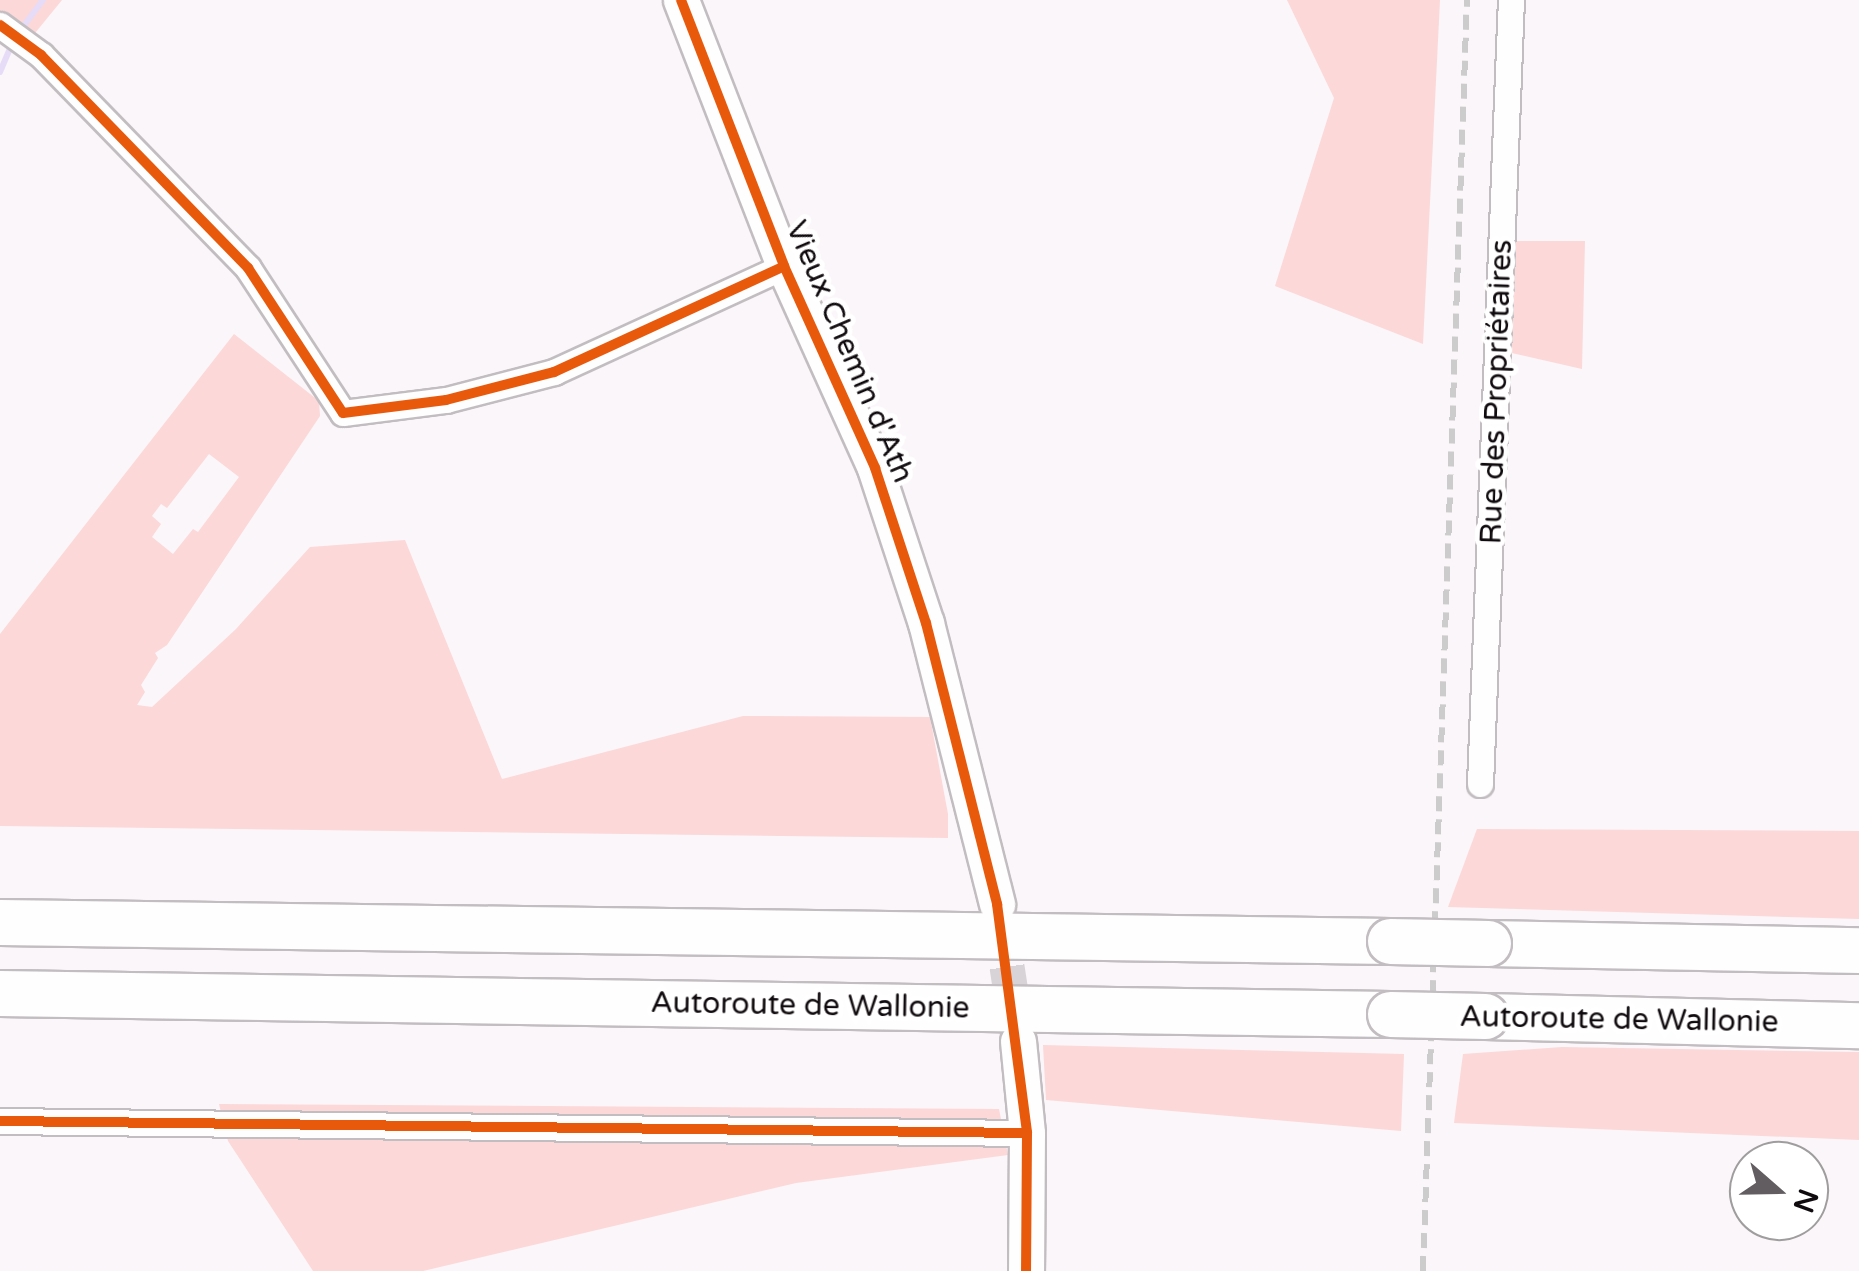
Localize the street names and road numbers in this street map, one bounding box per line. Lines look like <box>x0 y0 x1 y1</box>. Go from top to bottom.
street label: Vieux Chemin d'Ath <box>778 216 920 488</box>
street label: Rue des Propriétaires <box>1474 239 1520 545</box>
street label: Autoroute de Wallonie <box>650 985 970 1027</box>
street label: Autoroute de Wallonie <box>1459 999 1779 1041</box>

